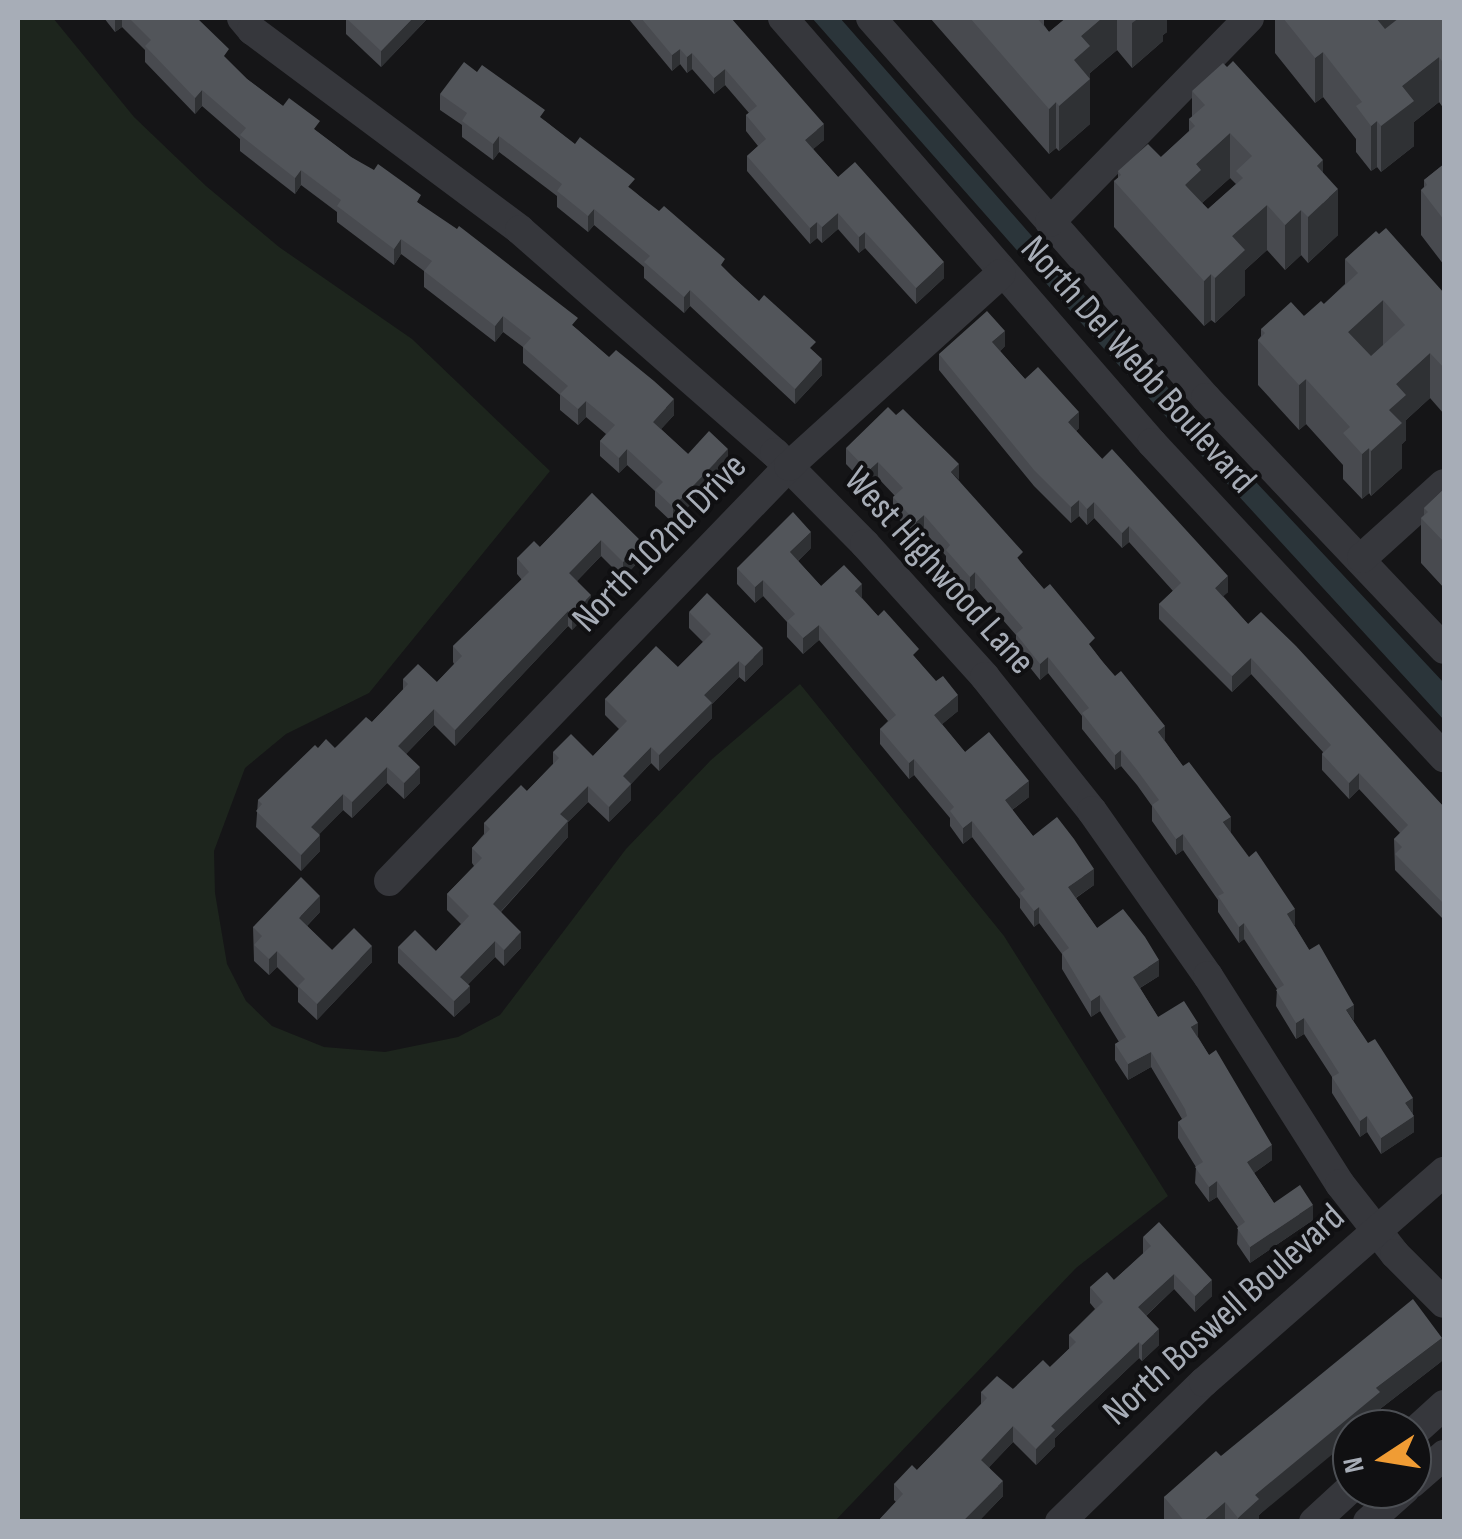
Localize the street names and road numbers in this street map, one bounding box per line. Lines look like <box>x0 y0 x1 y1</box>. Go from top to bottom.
street label: North Del Webb Boulevard <box>1011 227 1265 503</box>
street label: North 102nd Drive <box>563 444 757 642</box>
street label: West Highwood Lane <box>834 458 1044 684</box>
street label: North Boswell Boulevard <box>1094 1195 1354 1435</box>

